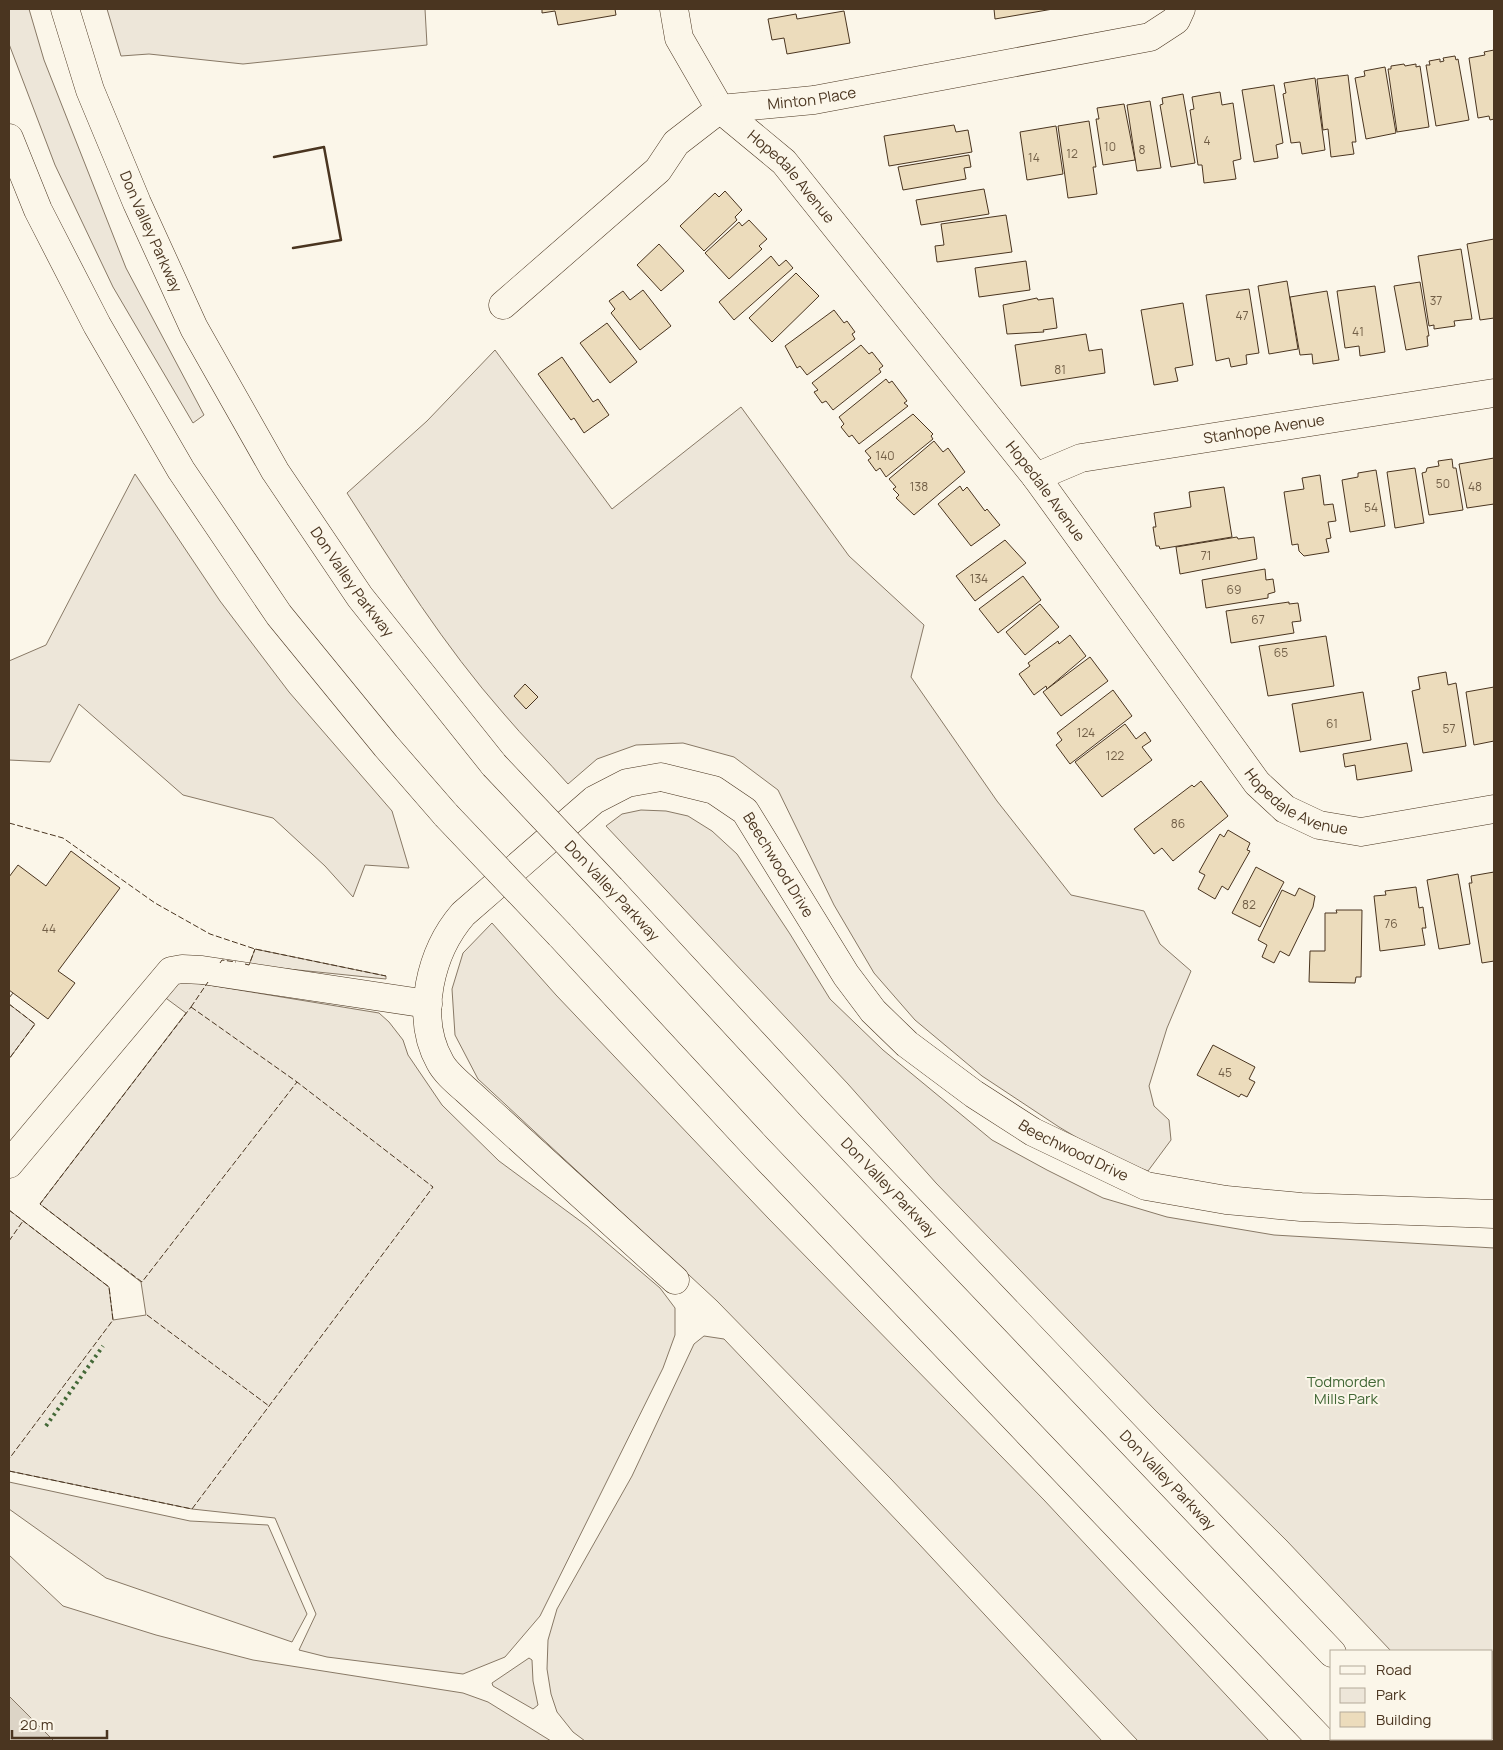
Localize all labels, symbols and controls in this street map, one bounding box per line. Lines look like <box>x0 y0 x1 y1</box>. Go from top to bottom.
street label: Minton Place <box>766 81 858 114</box>
street label: Hopedale Avenue <box>743 125 840 228</box>
house number: 4 <box>1203 132 1211 149</box>
house number: 10 <box>1104 138 1116 155</box>
house number: 8 <box>1139 141 1146 158</box>
house number: 12 <box>1066 145 1078 162</box>
house number: 14 <box>1028 149 1040 166</box>
street label: Don Valley Parkway <box>115 168 187 296</box>
house number: 37 <box>1430 292 1442 309</box>
house number: 47 <box>1235 307 1249 324</box>
house number: 41 <box>1352 323 1364 340</box>
house number: 81 <box>1054 361 1066 378</box>
street label: Stanhope Avenue <box>1202 409 1326 449</box>
street label: Hopedale Avenue <box>1001 436 1090 546</box>
house number: 140 <box>875 447 895 464</box>
house number: 50 <box>1436 475 1450 492</box>
house number: 138 <box>910 478 928 495</box>
house number: 48 <box>1468 478 1482 495</box>
house number: 54 <box>1364 499 1378 516</box>
street label: Don Valley Parkway <box>306 523 399 641</box>
house number: 71 <box>1201 547 1211 564</box>
house number: 134 <box>970 570 988 587</box>
house number: 69 <box>1227 581 1241 598</box>
house number: 67 <box>1251 611 1265 628</box>
house number: 65 <box>1274 644 1288 661</box>
house number: 61 <box>1326 715 1338 732</box>
house number: 57 <box>1443 720 1455 737</box>
house number: 124 <box>1077 724 1095 741</box>
house number: 122 <box>1106 747 1124 764</box>
street label: Hopedale Avenue <box>1240 764 1350 840</box>
street label: Beechwood Drive <box>738 808 819 921</box>
house number: 86 <box>1171 815 1185 832</box>
street label: Don Valley Parkway <box>560 836 665 946</box>
house number: 82 <box>1242 896 1256 913</box>
house number: 76 <box>1384 915 1398 932</box>
house number: 44 <box>42 920 56 937</box>
house number: 45 <box>1218 1064 1232 1081</box>
street label: Beechwood Drive <box>1015 1114 1132 1186</box>
street label: Don Valley Parkway <box>836 1133 942 1242</box>
park label: Todmorden Mills Park <box>1307 1371 1385 1409</box>
street label: Don Valley Parkway <box>1115 1425 1221 1535</box>
legend <box>1330 1650 1493 1740</box>
text: Road <box>1376 1659 1412 1680</box>
text: Park <box>1376 1684 1406 1705</box>
scale bar <box>12 1708 108 1740</box>
text: Building <box>1376 1709 1431 1730</box>
text: 20 m <box>20 1714 53 1735</box>

